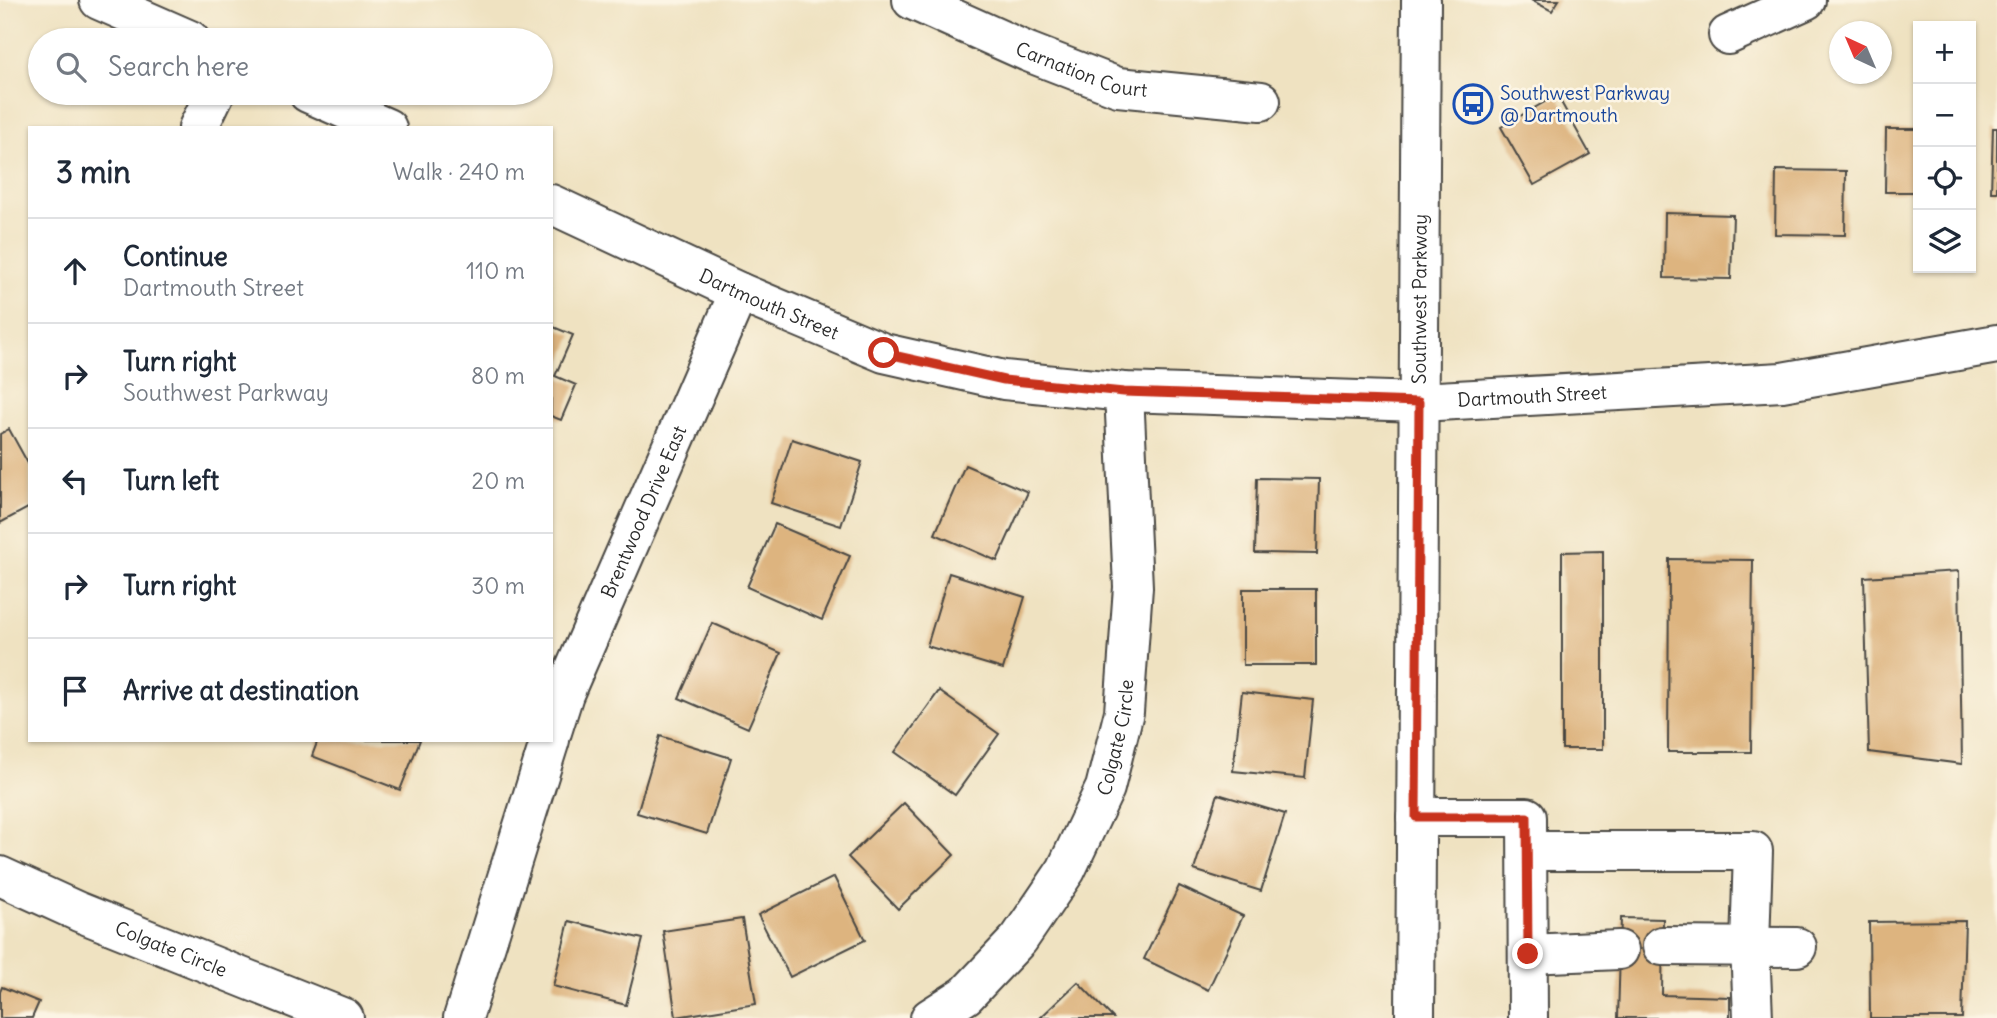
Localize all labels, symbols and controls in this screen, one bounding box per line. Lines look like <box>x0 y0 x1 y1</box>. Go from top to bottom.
north arrow <box>1829 21 1892 84</box>
map controls <box>1913 21 1976 273</box>
button: + <box>1913 21 1976 84</box>
search box <box>28 28 553 105</box>
street label: Carnation Court <box>1012 36 1148 102</box>
icon: search <box>52 48 90 86</box>
text: Search here <box>108 50 249 83</box>
place label: Southwest Parkway @ Dartmouth <box>1500 81 1670 127</box>
bus stop icon: Southwest Parkway @ Dartmouth <box>1452 83 1494 125</box>
button: − <box>1913 84 1976 147</box>
button: locate <box>1913 147 1976 210</box>
text: 3 min <box>56 153 131 191</box>
text: Walk · 240 m <box>392 157 525 186</box>
button: layers <box>1913 210 1976 273</box>
street label: Southwest Parkway <box>1407 214 1432 384</box>
text: Continue <box>123 240 228 273</box>
icon: ahead <box>56 252 94 290</box>
text: 110 m <box>466 256 525 285</box>
street label: Dartmouth Street <box>696 263 843 345</box>
text: Dartmouth Street <box>123 273 304 302</box>
route start <box>868 337 899 368</box>
text: Turn right <box>123 345 236 378</box>
icon: right <box>56 357 94 395</box>
text: 80 m <box>471 361 525 390</box>
text: Southwest Parkway <box>123 378 329 407</box>
street label: Dartmouth Street <box>1457 380 1608 412</box>
street label: Brentwood Drive East <box>595 422 691 601</box>
icon: left <box>56 462 94 500</box>
text: Turn left <box>123 464 219 497</box>
text: 20 m <box>472 466 525 495</box>
icon: right <box>56 567 94 605</box>
text: Turn right <box>123 569 236 602</box>
text: 30 m <box>471 571 525 600</box>
icon: arrive <box>56 672 94 710</box>
text: Arrive at destination <box>123 674 359 707</box>
street label: Colgate Circle <box>1091 679 1138 800</box>
street label: Colgate Circle <box>112 916 230 982</box>
route end <box>1512 938 1543 969</box>

